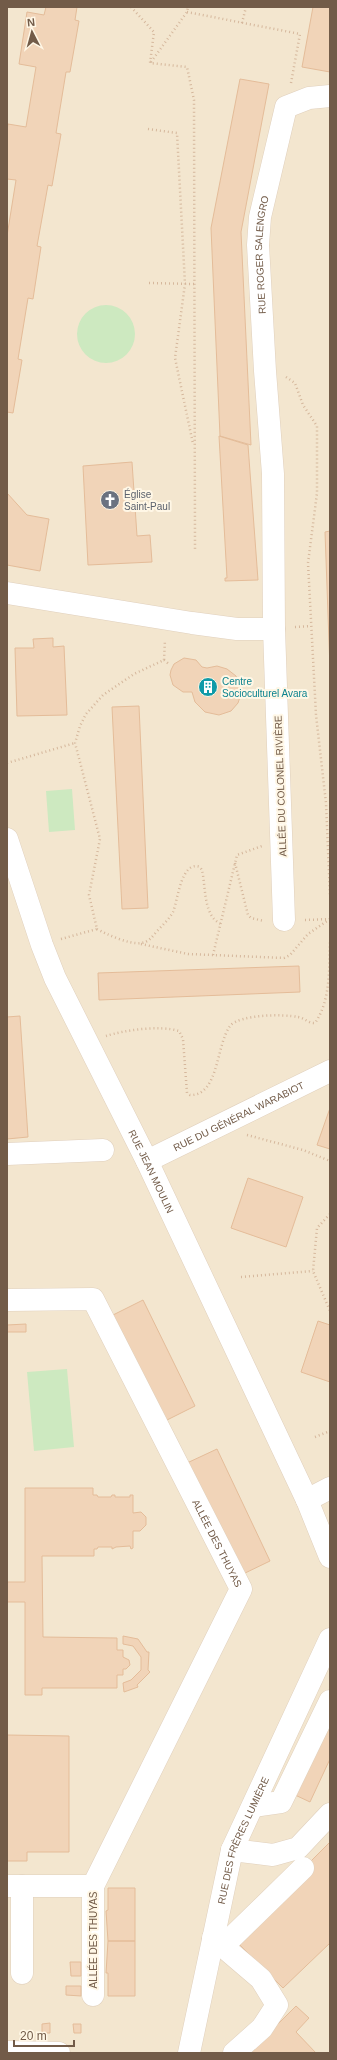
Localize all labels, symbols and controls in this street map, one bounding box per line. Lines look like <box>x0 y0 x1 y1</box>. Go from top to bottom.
north arrow <box>12 12 52 52</box>
text: N <box>26 16 36 28</box>
street label: RUE ROGER SALENGRO <box>253 194 271 314</box>
place label: Église Saint-Paul <box>124 488 170 512</box>
church icon: Église Saint-Paul <box>99 489 121 511</box>
building icon: Centre Socioculturel Avara <box>197 676 219 698</box>
place label: Centre Socioculturel Avara <box>222 676 308 699</box>
street label: ALLÉE DU COLONEL RIVIÈRE <box>272 715 288 857</box>
street label: RUE DU GÉNÉRAL WARABIOT <box>172 1080 306 1153</box>
street label: RUE JEAN MOULIN <box>126 1128 176 1215</box>
street label: ALLÉE DES THUYAS <box>190 1498 244 1589</box>
street label: RUE DES FRÈRES LUMIÈRE <box>216 1775 271 1905</box>
street label: ALLÉE DES THUYAS <box>87 1891 99 1988</box>
scale bar <box>14 2022 74 2048</box>
text: 20 m <box>20 2029 47 2043</box>

